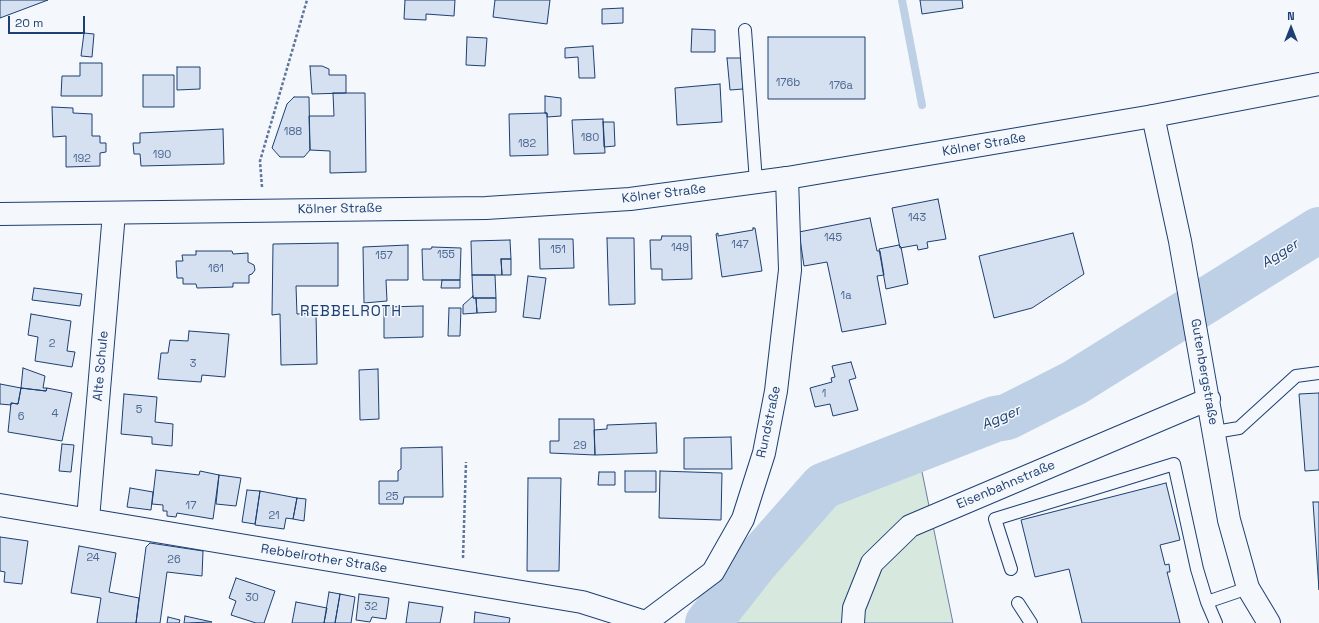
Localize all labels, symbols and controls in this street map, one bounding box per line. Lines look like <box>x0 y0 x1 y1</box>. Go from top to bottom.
scale bar <box>10 8 87 34</box>
north arrow <box>1271 8 1311 48</box>
text: N <box>1287 9 1295 23</box>
text: 20 m <box>15 15 43 31</box>
house number: 176b <box>776 76 800 90</box>
house number: 176a <box>829 79 853 93</box>
house number: 188 <box>284 125 302 139</box>
street label: Kölner Straße <box>941 130 1027 160</box>
house number: 180 <box>581 131 599 145</box>
house number: 182 <box>518 137 536 151</box>
house number: 190 <box>153 148 171 162</box>
house number: 192 <box>73 152 91 166</box>
street label: Kölner Straße <box>621 181 707 207</box>
street label: Kölner Straße <box>297 200 383 218</box>
house number: 143 <box>908 211 926 225</box>
house number: 145 <box>824 231 842 245</box>
water label: Agger <box>1258 236 1302 272</box>
house number: 147 <box>731 238 749 252</box>
house number: 149 <box>671 241 689 255</box>
house number: 151 <box>550 243 566 257</box>
house number: 155 <box>437 248 455 262</box>
house number: 157 <box>375 249 393 263</box>
house number: 161 <box>208 262 224 276</box>
house number: 1a <box>841 289 851 303</box>
district label: REBBELROTH <box>300 303 402 321</box>
street label: Gutenbergstraße <box>1187 318 1221 426</box>
street label: Alte Schule <box>90 330 112 402</box>
house number: 2 <box>49 337 55 351</box>
house number: 3 <box>190 357 196 371</box>
street label: Rundstraße <box>754 385 784 459</box>
house number: 1 <box>822 387 826 401</box>
water label: Agger <box>979 402 1023 434</box>
house number: 5 <box>136 403 142 417</box>
house number: 4 <box>52 407 58 421</box>
house number: 6 <box>18 410 24 424</box>
house number: 29 <box>573 439 587 453</box>
street label: Eisenbahnstraße <box>954 457 1058 513</box>
house number: 25 <box>385 490 399 504</box>
house number: 17 <box>186 499 196 513</box>
house number: 21 <box>268 509 280 523</box>
street label: Rebbelrother Straße <box>260 541 388 577</box>
house number: 24 <box>86 551 100 565</box>
house number: 26 <box>167 553 181 567</box>
house number: 30 <box>245 591 259 605</box>
house number: 32 <box>364 600 378 614</box>

